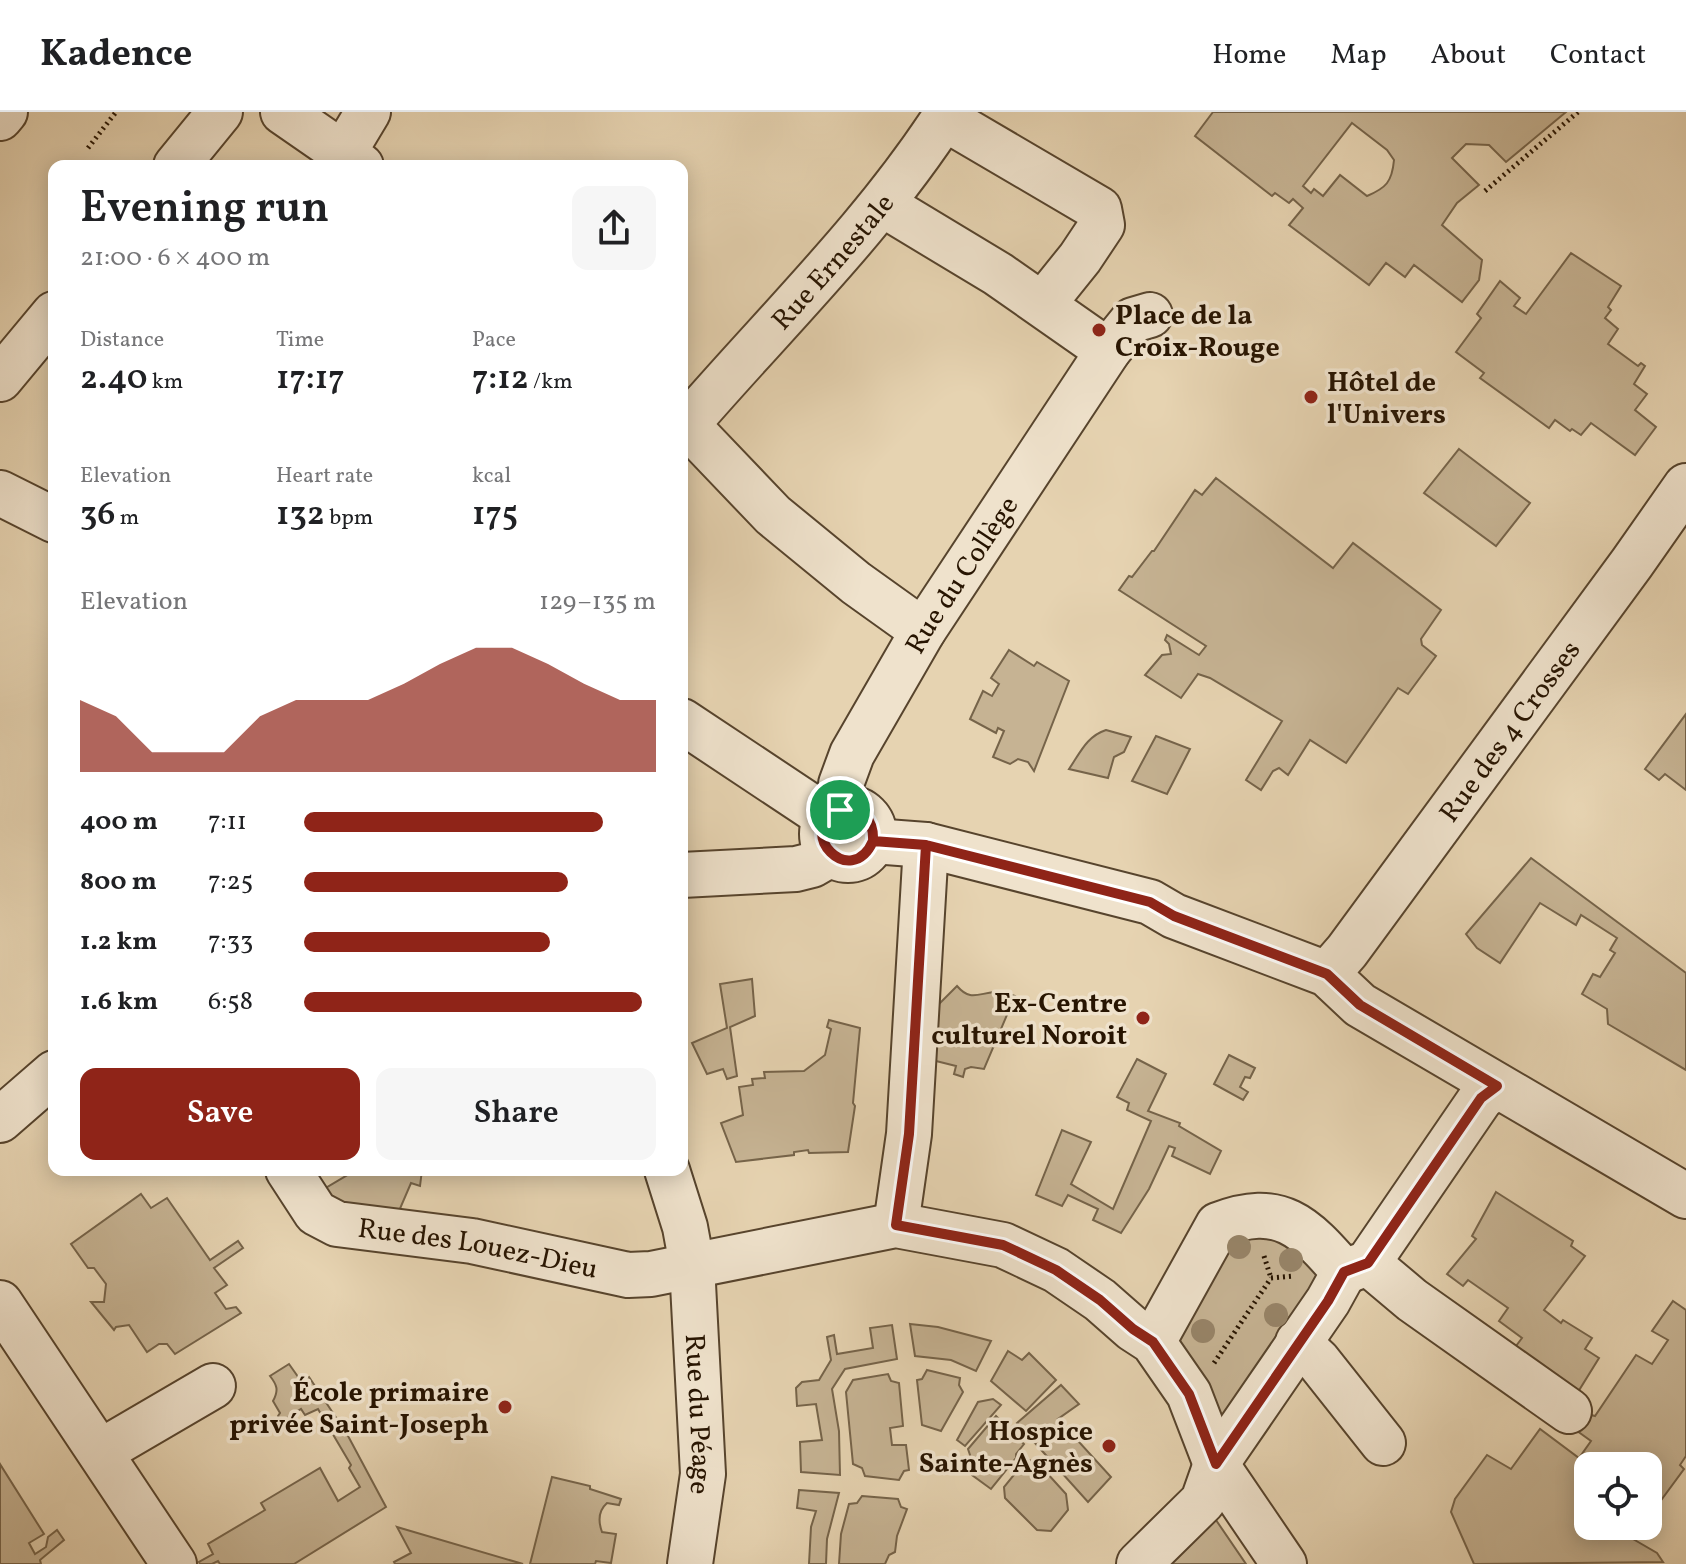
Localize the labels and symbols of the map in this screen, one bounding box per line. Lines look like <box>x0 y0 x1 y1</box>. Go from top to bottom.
street label: Rue Ernestale <box>764 186 904 340</box>
place label: Place de la Croix-Rouge <box>1115 297 1280 368</box>
marker: Place de la Croix-Rouge <box>1090 321 1108 339</box>
place label: Hôtel de l'Univers <box>1327 364 1446 435</box>
marker: Hôtel de l'Univers <box>1302 388 1320 406</box>
street label: Rue du Collège <box>897 489 1029 662</box>
street label: Rue des 4 Crosses <box>1431 633 1591 831</box>
pin <box>806 776 874 844</box>
place label: Ex-Centre culturel Noroit <box>931 985 1127 1056</box>
marker: Ex-Centre culturel Noroit <box>1134 1009 1152 1027</box>
street label: Rue des Louez-Dieu <box>356 1210 601 1290</box>
street label: Rue du Péage <box>674 1333 721 1497</box>
place label: École primaire privée Saint-Joseph <box>229 1374 489 1445</box>
marker: École primaire privée Saint-Joseph <box>496 1398 514 1416</box>
place label: Hospice Sainte-Agnès <box>919 1413 1093 1484</box>
marker: Hospice Sainte-Agnès <box>1100 1437 1118 1455</box>

